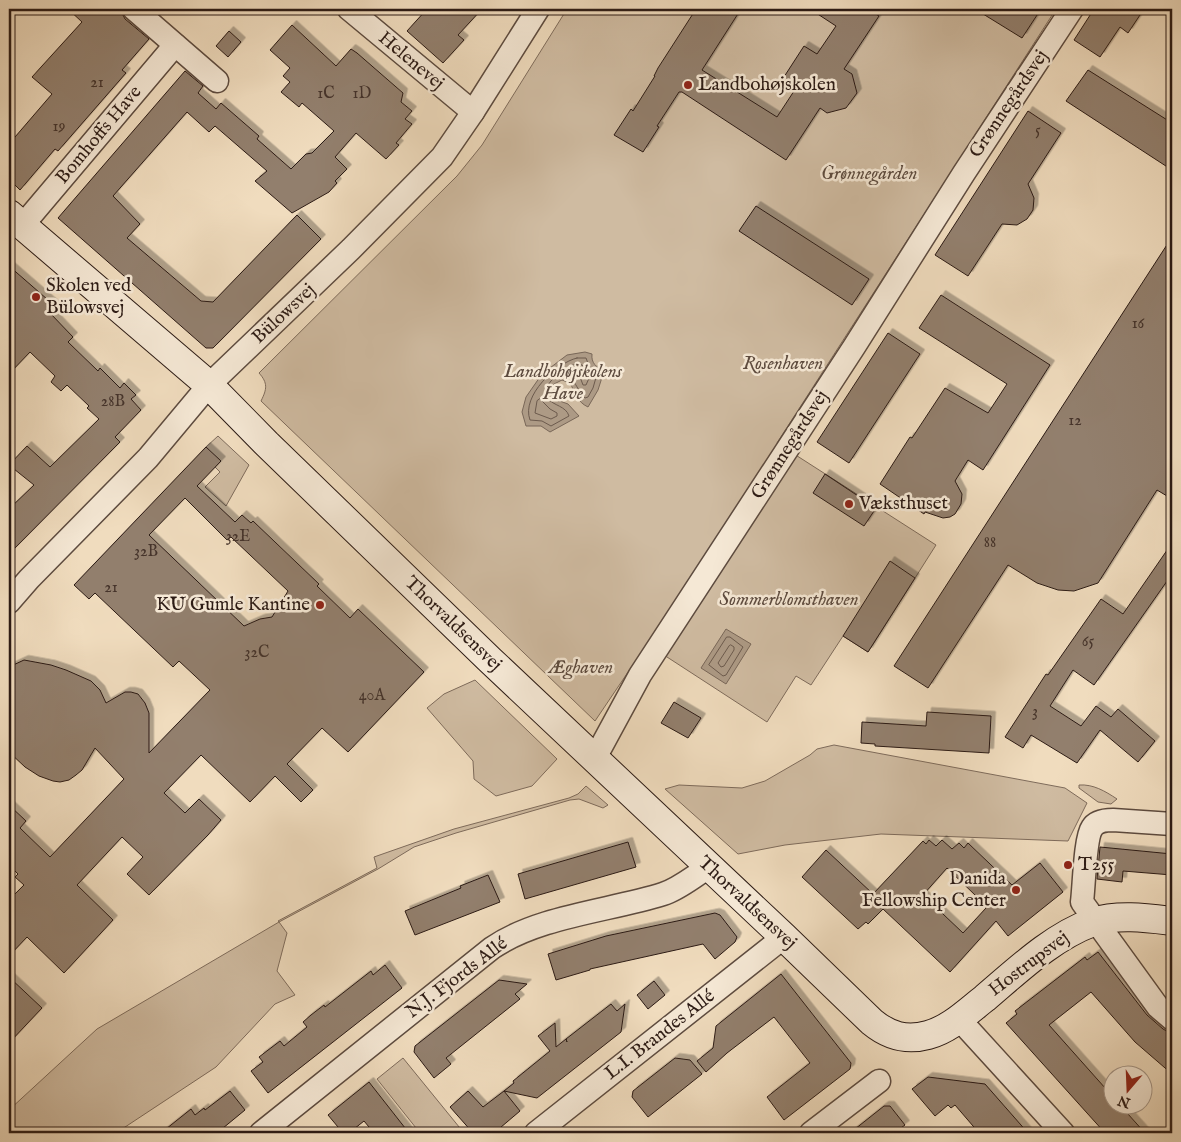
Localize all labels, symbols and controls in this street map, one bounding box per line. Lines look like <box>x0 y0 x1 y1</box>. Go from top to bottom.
street label: Helenevej <box>373 26 449 96</box>
street label: Grønnegårdsvej <box>964 45 1054 163</box>
house number: 21 <box>90 73 104 93</box>
place label: Landbohøjskolen <box>698 73 836 97</box>
marker: Landbohøjskolen <box>682 79 694 91</box>
street label: Bomhoffs Have <box>51 81 147 189</box>
house number: 1C <box>317 84 335 104</box>
house number: 1D <box>353 84 372 104</box>
house number: 19 <box>53 117 65 137</box>
house number: 5 <box>1035 121 1041 141</box>
park label: Grønnegården <box>821 162 917 186</box>
place label: Skolen ved Bülowsvej <box>46 274 132 320</box>
street label: Bülowsvej <box>247 279 321 349</box>
marker: Skolen ved Bülowsvej <box>30 291 42 303</box>
house number: 16 <box>1132 314 1145 334</box>
park label: Rosenhaven <box>743 352 823 376</box>
park label: Landbohøjskolens Have <box>503 360 623 406</box>
street label: Grønnegårdsvej <box>746 386 834 504</box>
house number: 28B <box>101 392 125 412</box>
house number: 12 <box>1068 411 1082 431</box>
place label: Væksthuset <box>858 492 948 516</box>
marker: Væksthuset <box>843 498 855 510</box>
house number: 32E <box>226 527 250 547</box>
house number: 88 <box>984 533 996 553</box>
house number: 32B <box>134 542 158 562</box>
street label: Thorvaldsensvej <box>399 571 507 677</box>
house number: 21 <box>104 578 118 598</box>
park label: Sommerblomsthaven <box>719 588 859 612</box>
place label: KU Gumle Kantine <box>156 593 310 617</box>
marker: KU Gumle Kantine <box>314 599 326 611</box>
house number: 65 <box>1082 632 1094 652</box>
house number: 32C <box>245 643 269 663</box>
park label: Æghaven <box>547 656 613 680</box>
house number: 40A <box>359 686 386 706</box>
house number: 3 <box>1032 702 1038 722</box>
street label: Thorvaldsensvej <box>692 851 802 955</box>
place label: T255 <box>1078 853 1115 877</box>
marker: T255 <box>1062 859 1074 871</box>
place label: Danida Fellowship Center <box>862 867 1007 913</box>
marker: Danida Fellowship Center <box>1010 884 1022 896</box>
street label: Hostrupsvej <box>984 926 1074 1002</box>
street label: N.J. Fjords Allé <box>401 932 513 1024</box>
street label: L.I. Brandes Allé <box>600 984 720 1086</box>
north arrow <box>1104 1064 1154 1114</box>
text: N <box>1115 1091 1134 1112</box>

